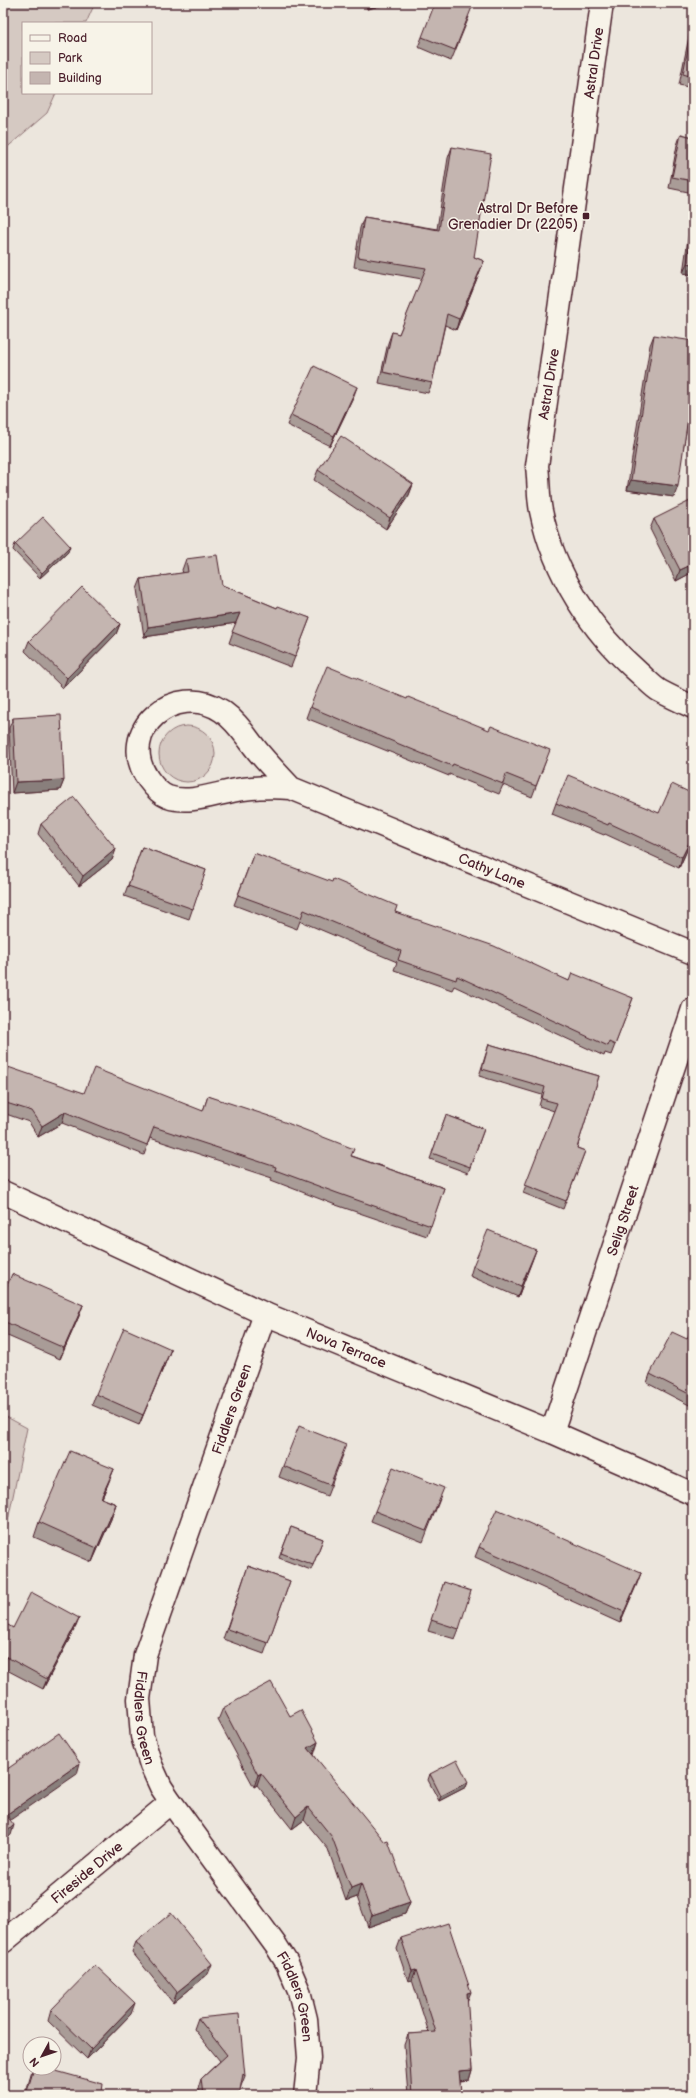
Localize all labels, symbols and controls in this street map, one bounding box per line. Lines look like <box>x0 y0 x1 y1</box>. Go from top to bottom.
legend <box>22 22 152 94</box>
street label: Astral Drive <box>581 26 607 100</box>
text: Road <box>58 31 87 46</box>
text: Park <box>58 51 82 66</box>
text: Building <box>58 71 102 86</box>
place label: Astral Dr Before Grenadier Dr (2205) <box>448 200 578 233</box>
marker: Astral Dr Before Grenadier Dr (2205) <box>581 211 591 221</box>
street label: Astral Drive <box>535 347 563 421</box>
street label: Cathy Lane <box>456 849 528 892</box>
street label: Selig Street <box>603 1182 642 1258</box>
street label: Nova Terrace <box>304 1323 389 1372</box>
street label: Fiddlers Green <box>209 1361 255 1456</box>
street label: Fiddlers Green <box>130 1670 159 1767</box>
street label: Fireside Drive <box>47 1838 126 1907</box>
street label: Fiddlers Green <box>273 1948 316 2043</box>
north arrow <box>22 2036 62 2076</box>
text: N <box>27 2055 42 2069</box>

